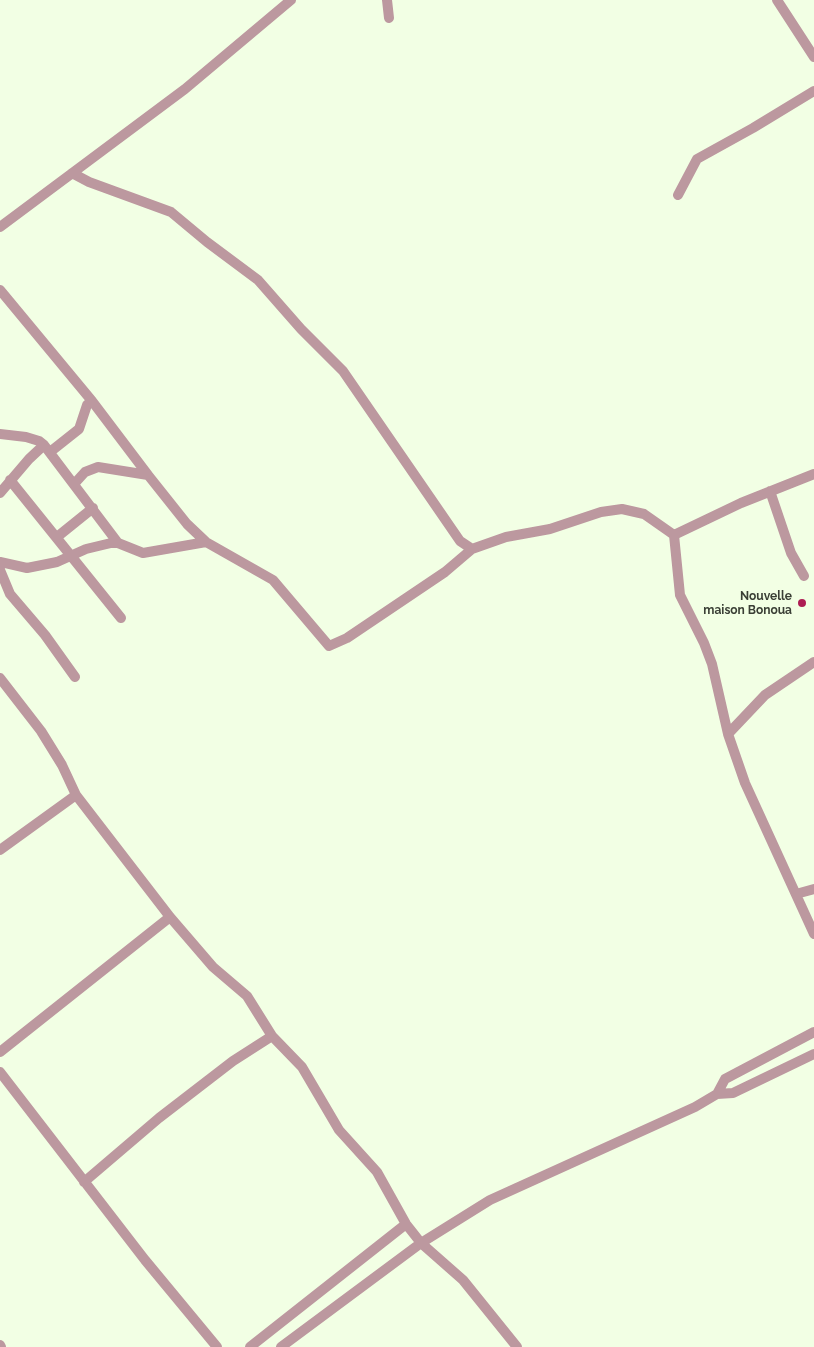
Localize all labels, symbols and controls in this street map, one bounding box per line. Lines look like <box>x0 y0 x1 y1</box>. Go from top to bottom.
place label: Nouvelle maison Bonoua <box>703 589 792 617</box>
marker: Nouvelle maison Bonoua <box>796 597 808 609</box>

